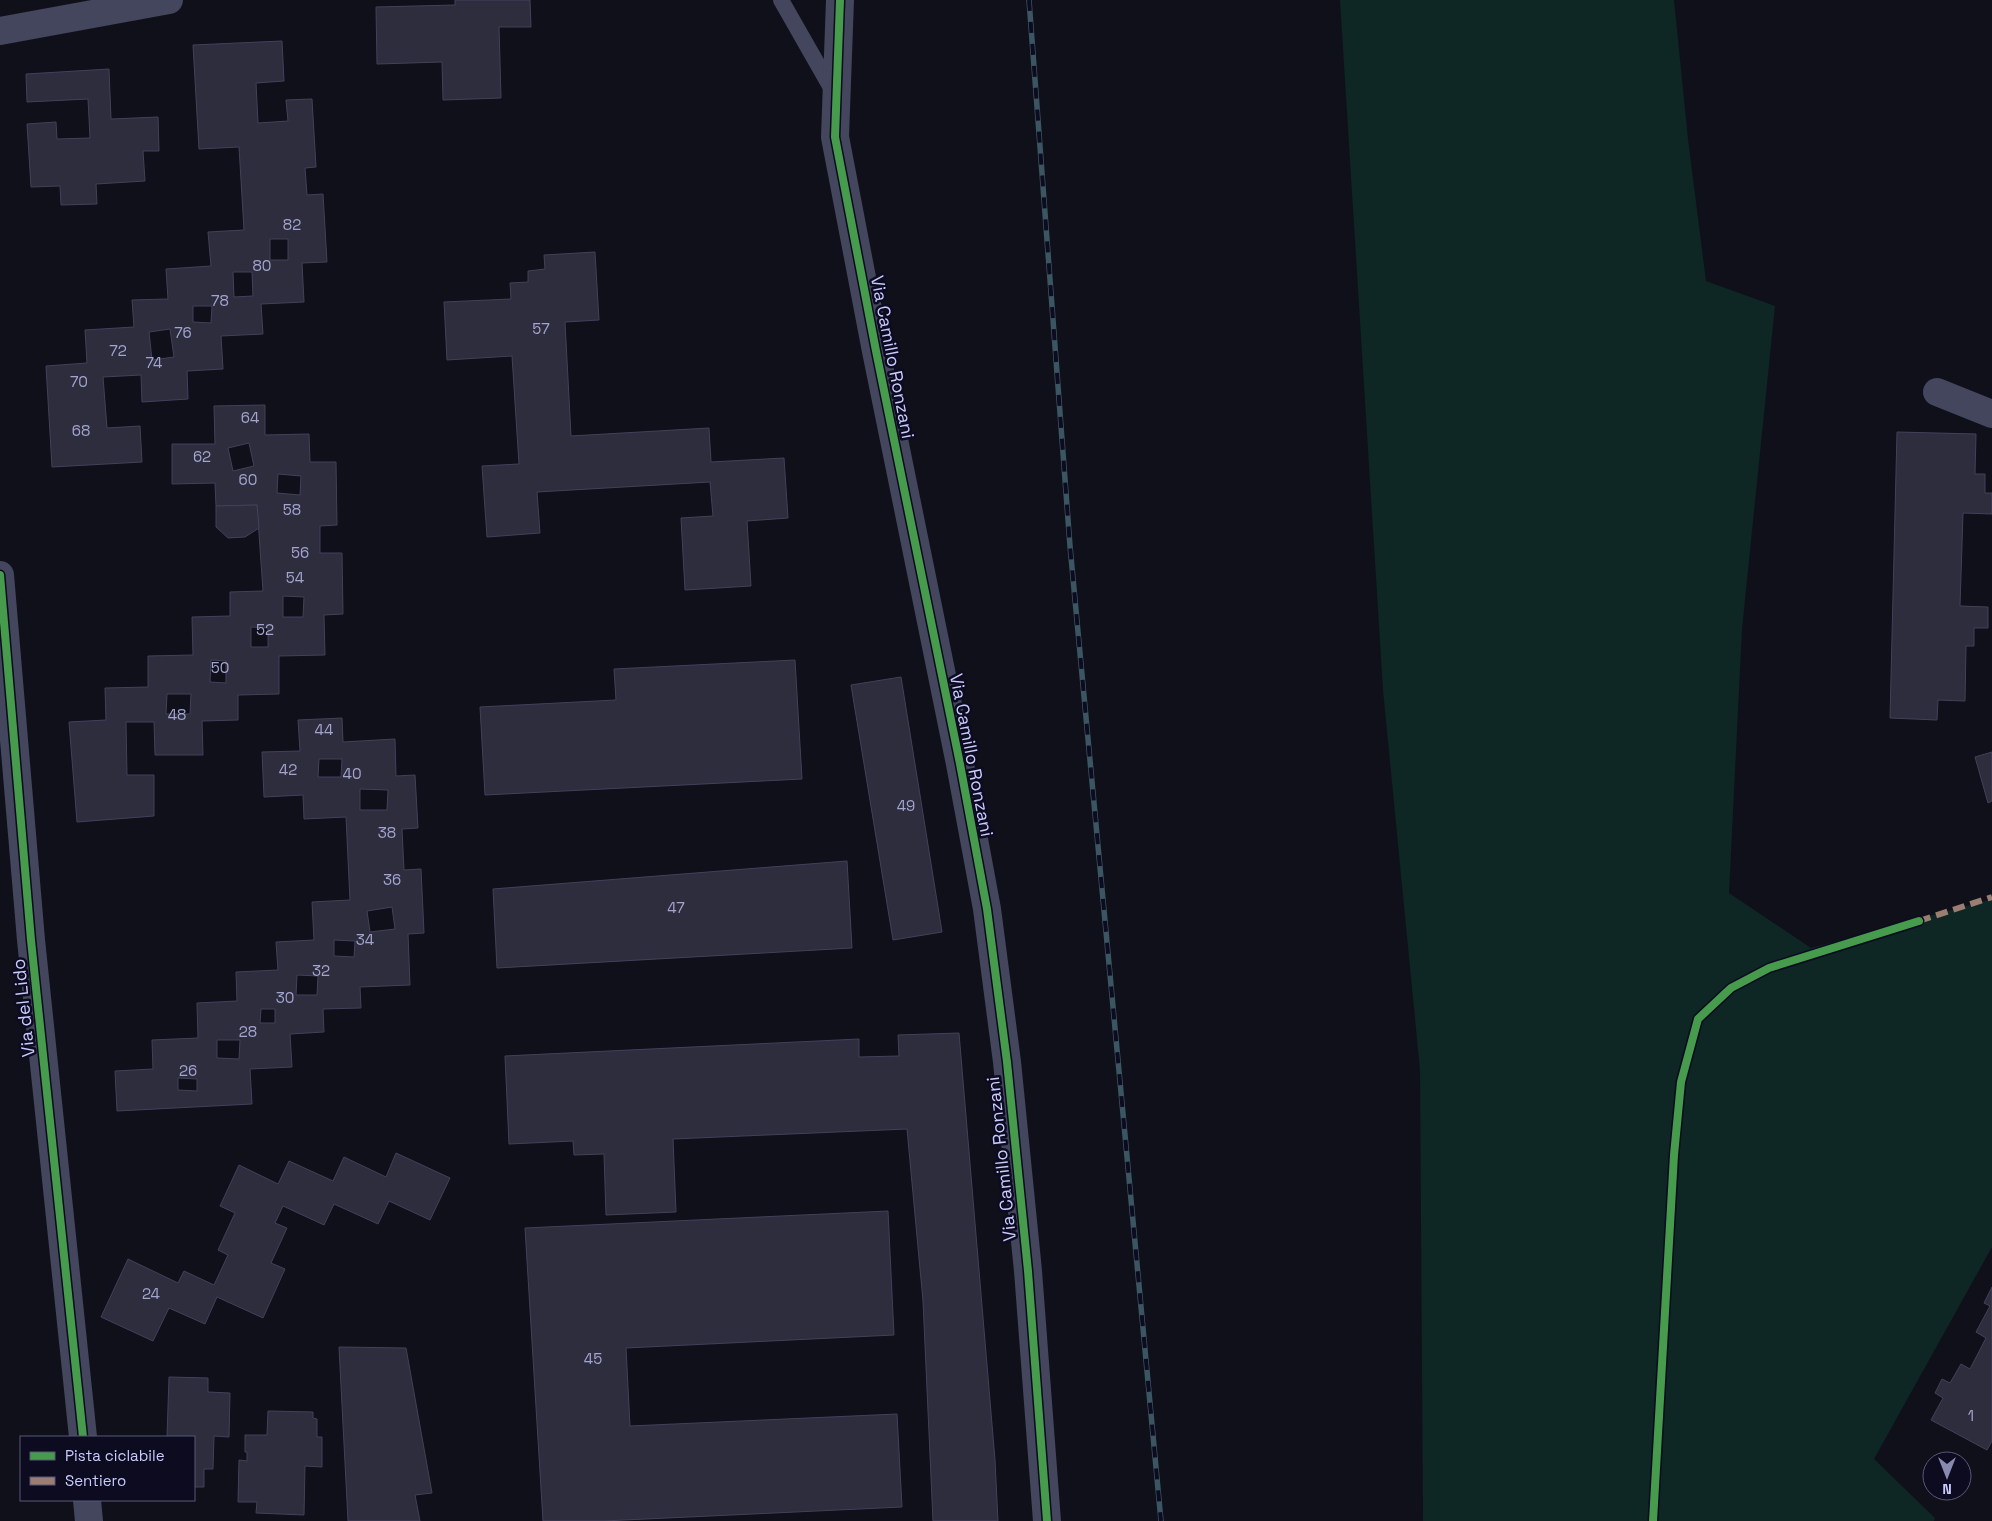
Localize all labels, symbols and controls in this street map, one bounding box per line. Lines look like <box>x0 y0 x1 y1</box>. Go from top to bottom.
house number: 82 <box>283 215 301 234</box>
house number: 80 <box>253 256 271 275</box>
street label: Via Camillo Ronzani <box>866 274 920 440</box>
house number: 78 <box>211 291 229 310</box>
house number: 57 <box>532 319 550 338</box>
house number: 76 <box>174 323 192 342</box>
house number: 72 <box>109 341 127 360</box>
house number: 74 <box>146 353 162 372</box>
house number: 70 <box>70 372 88 391</box>
house number: 64 <box>241 408 259 427</box>
house number: 68 <box>72 421 90 440</box>
house number: 62 <box>193 447 211 466</box>
house number: 60 <box>239 470 257 489</box>
house number: 58 <box>283 500 301 519</box>
house number: 56 <box>291 543 309 562</box>
house number: 54 <box>286 568 304 587</box>
house number: 52 <box>256 620 274 639</box>
house number: 50 <box>211 658 229 677</box>
street label: Via Camillo Ronzani <box>945 672 999 838</box>
house number: 48 <box>168 705 186 724</box>
house number: 44 <box>315 720 333 739</box>
house number: 42 <box>279 760 297 779</box>
house number: 40 <box>343 764 362 783</box>
house number: 49 <box>897 796 915 815</box>
house number: 38 <box>378 823 396 842</box>
house number: 36 <box>383 870 401 889</box>
house number: 47 <box>667 898 685 917</box>
house number: 34 <box>356 930 374 949</box>
street label: Via del Lido <box>6 958 40 1058</box>
house number: 32 <box>312 961 330 980</box>
house number: 30 <box>276 988 294 1007</box>
house number: 28 <box>239 1022 257 1041</box>
house number: 26 <box>179 1061 197 1080</box>
street label: Via Camillo Ronzani <box>981 1075 1021 1243</box>
house number: 24 <box>142 1284 160 1303</box>
house number: 45 <box>584 1349 602 1368</box>
house number: 1 <box>1968 1406 1974 1425</box>
legend <box>20 1436 195 1501</box>
text: Pista ciclabile <box>65 1446 165 1465</box>
north arrow <box>1922 1451 1972 1501</box>
text: Sentiero <box>65 1471 126 1490</box>
text: N <box>1942 1480 1952 1498</box>

